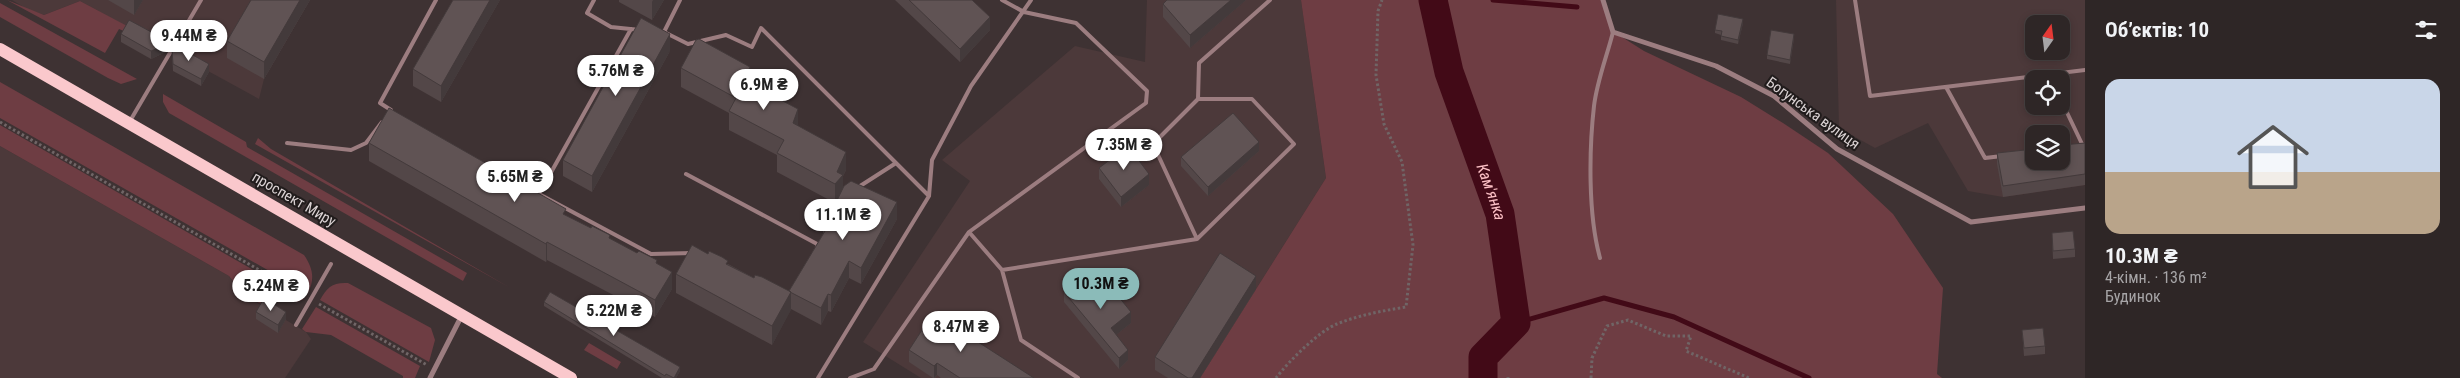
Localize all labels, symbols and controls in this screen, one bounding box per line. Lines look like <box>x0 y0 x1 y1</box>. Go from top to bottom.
north arrow <box>2025 15 2070 60</box>
map controls <box>2025 15 2070 170</box>
icon: filters <box>2412 16 2440 44</box>
text: Об’єктів: 10 <box>2105 18 2209 42</box>
pin: 9.44M ₴ <box>143 20 235 62</box>
text: 9.44M ₴ <box>161 26 217 45</box>
pin: 5.76M ₴ <box>570 54 662 97</box>
text: 5.76M ₴ <box>588 61 644 80</box>
pin: 6.9M ₴ <box>723 68 805 111</box>
button: locate <box>2025 70 2070 115</box>
street label: Богунська вулиця <box>1763 73 1863 153</box>
text: 6.9M ₴ <box>740 75 788 94</box>
icon: home <box>2228 112 2318 202</box>
button: layers <box>2025 125 2070 170</box>
pin: 7.35M ₴ <box>1078 128 1170 171</box>
text: 7.35M ₴ <box>1096 135 1152 154</box>
pin: 5.65M ₴ <box>469 160 561 203</box>
water label: Кам'янка <box>1473 161 1510 221</box>
text: 5.65M ₴ <box>487 167 543 186</box>
street label: проспект Миру <box>249 168 339 230</box>
pin: 11.1M ₴ <box>797 198 889 241</box>
text: 11.1M ₴ <box>815 205 871 224</box>
text: 10.3M ₴ <box>2105 244 2178 268</box>
pin: 10.3M ₴ <box>1055 268 1147 310</box>
text: 4-кімн. · 136 m² <box>2105 268 2207 287</box>
pin: 5.24M ₴ <box>225 270 317 312</box>
text: 10.3M ₴ <box>1073 274 1129 293</box>
text: 5.24M ₴ <box>243 276 299 295</box>
text: Будинок <box>2105 287 2161 306</box>
pin: 5.22M ₴ <box>568 294 660 337</box>
text: 5.22M ₴ <box>586 301 642 320</box>
pin: 8.47M ₴ <box>915 310 1007 353</box>
text: 8.47M ₴ <box>933 317 989 336</box>

